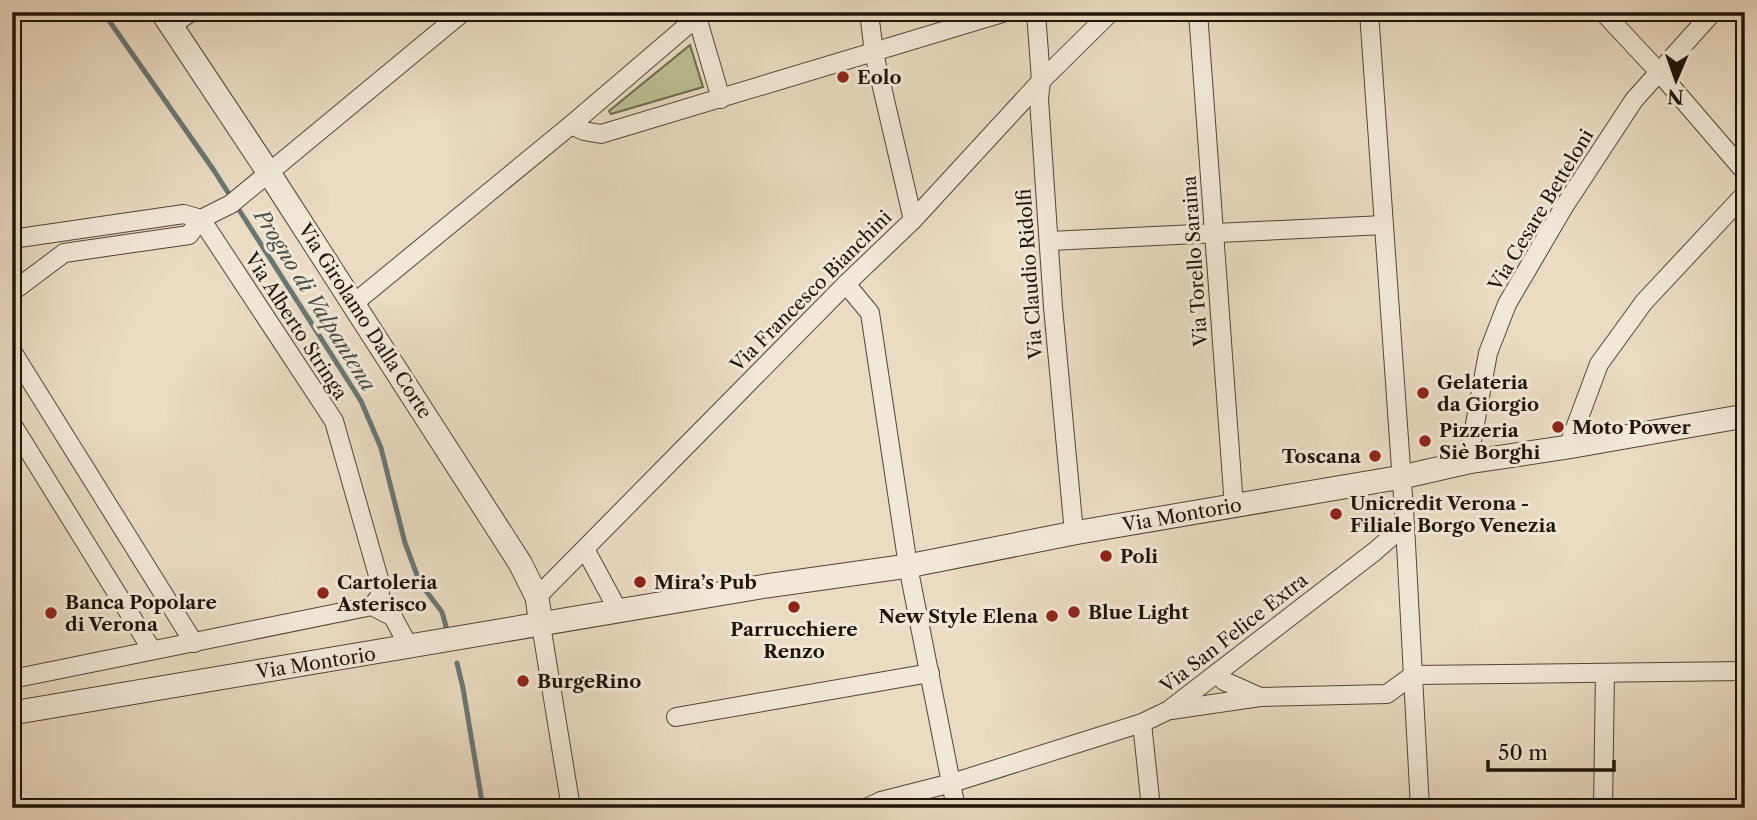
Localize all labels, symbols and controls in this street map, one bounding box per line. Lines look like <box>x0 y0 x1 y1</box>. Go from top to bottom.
north arrow <box>1642 46 1712 116</box>
place label: Eolo <box>857 66 902 89</box>
marker: Eolo <box>835 69 851 85</box>
text: N <box>1667 85 1684 108</box>
street label: Via Cesare Betteloni <box>1483 125 1598 296</box>
street label: Via Torello Saraina <box>1178 175 1213 348</box>
street label: Via Claudio Ridolfi <box>1013 188 1048 361</box>
water label: Progno di Valpantena <box>248 203 381 396</box>
street label: Via Francesco Bianchini <box>725 206 896 377</box>
street label: Via Girolamo Dalla Corte <box>293 218 437 423</box>
street label: Via Alberto Stringa <box>239 247 352 404</box>
place label: Gelateria da Giorgio <box>1437 371 1539 416</box>
marker: Gelateria da Giorgio <box>1415 385 1431 401</box>
place label: Moto Power <box>1572 416 1692 439</box>
place label: Pizzeria Siè Borghi <box>1439 419 1540 464</box>
marker: Moto Power <box>1550 419 1566 435</box>
marker: Pizzeria Siè Borghi <box>1417 433 1433 449</box>
place label: Toscana <box>1282 445 1362 468</box>
marker: Toscana <box>1367 448 1383 464</box>
place label: Unicredit Verona - Filiale Borgo Venezia <box>1350 492 1557 537</box>
street label: Via Montorio <box>1120 493 1243 537</box>
marker: Unicredit Verona - Filiale Borgo Venezia <box>1328 506 1344 522</box>
place label: Poli <box>1120 545 1158 568</box>
marker: Poli <box>1098 548 1114 564</box>
street label: Via San Felice Extra <box>1155 568 1312 698</box>
place label: Cartoleria Asterisco <box>336 571 438 616</box>
place label: Mira’s Pub <box>654 571 757 594</box>
marker: Mira’s Pub <box>632 574 648 590</box>
marker: Cartoleria Asterisco <box>315 585 331 601</box>
place label: Banca Popolare di Verona <box>65 591 217 636</box>
marker: Parrucchiere Renzo <box>786 599 802 615</box>
place label: Blue Light <box>1088 601 1189 624</box>
marker: Blue Light <box>1066 604 1082 620</box>
marker: Banca Popolare di Verona <box>43 605 59 621</box>
place label: New Style Elena <box>879 605 1039 628</box>
marker: New Style Elena <box>1044 608 1060 624</box>
place label: Parrucchiere Renzo <box>730 618 858 663</box>
street label: Via Montorio <box>254 642 377 684</box>
place label: BurgeRino <box>537 670 641 693</box>
marker: BurgeRino <box>515 673 531 689</box>
scale bar <box>1488 729 1614 773</box>
text: 50 m <box>1498 740 1548 765</box>

